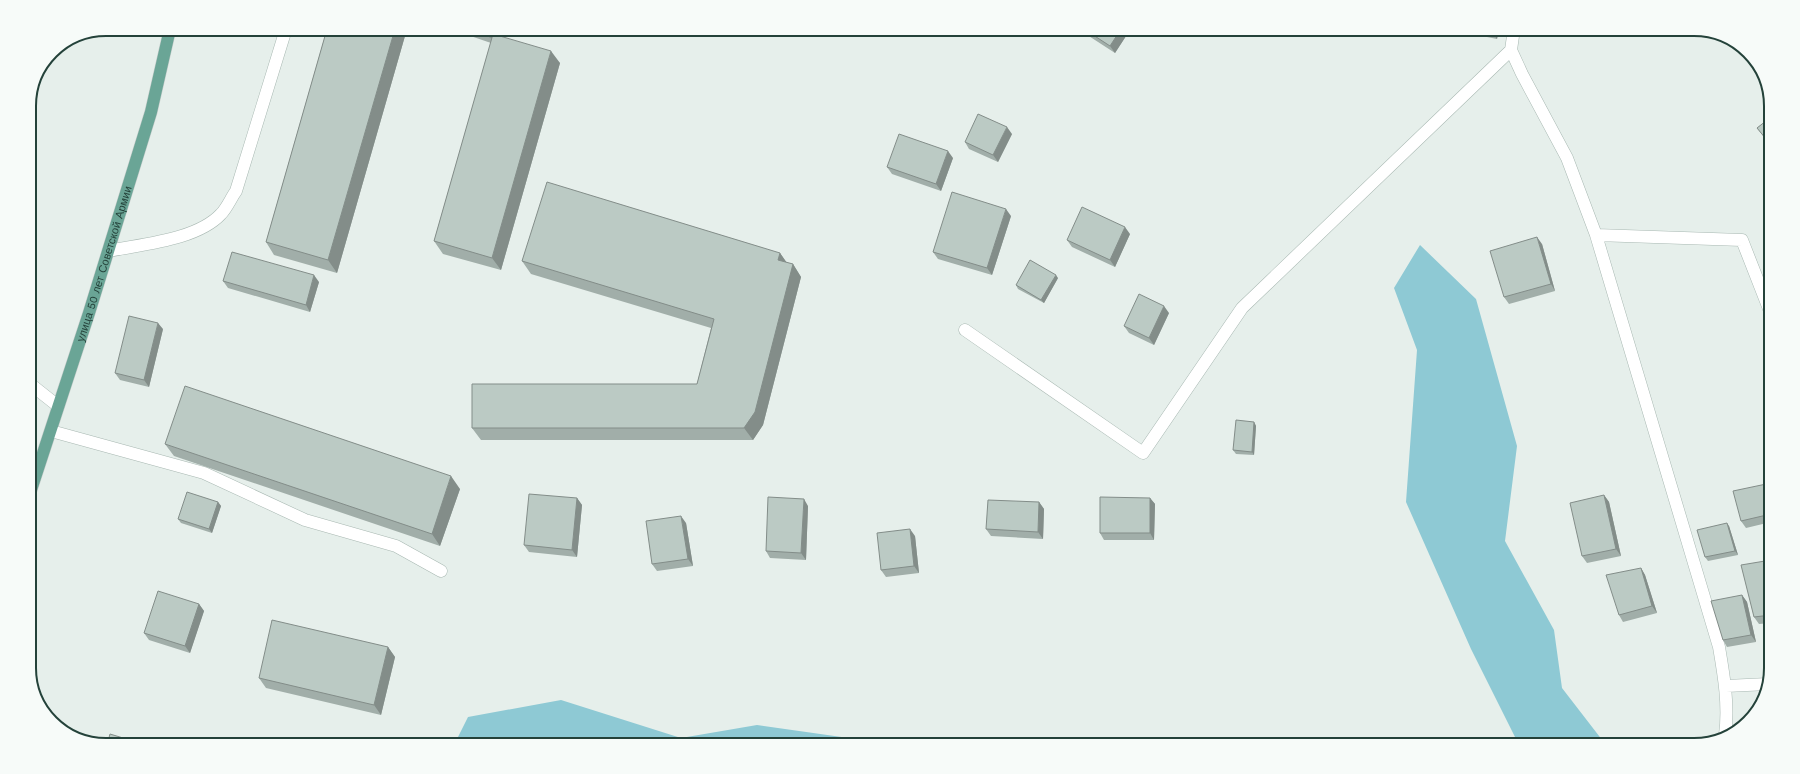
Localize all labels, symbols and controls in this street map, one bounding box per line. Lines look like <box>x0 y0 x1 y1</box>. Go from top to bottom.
street label: улица 50 лет Советской Армии <box>74 185 135 343</box>

